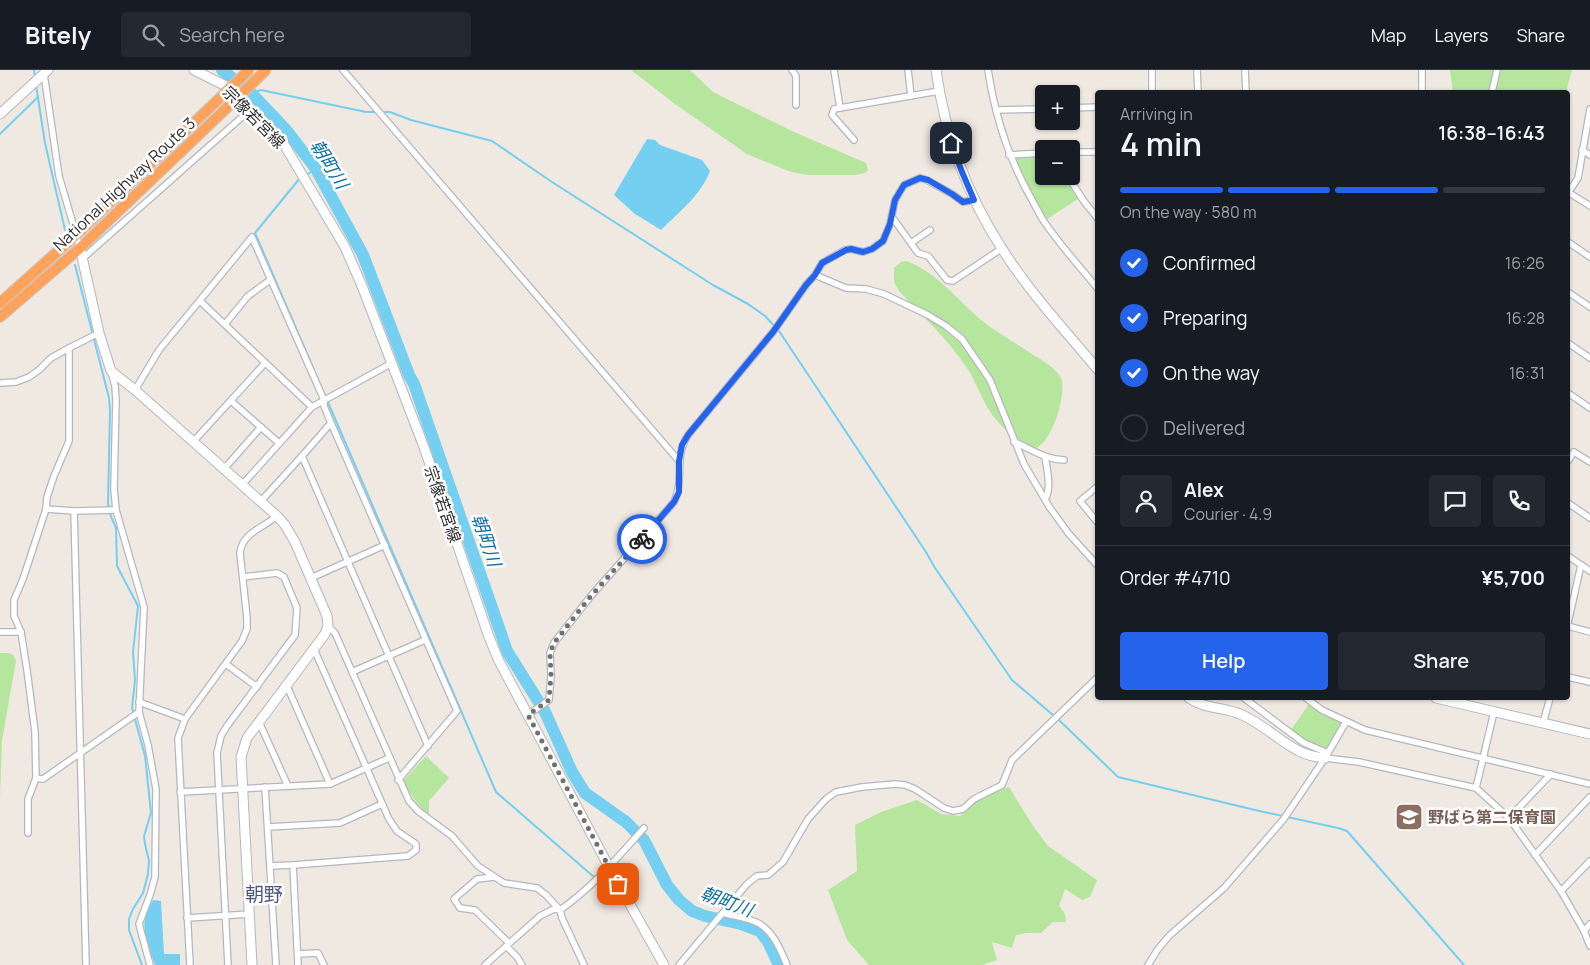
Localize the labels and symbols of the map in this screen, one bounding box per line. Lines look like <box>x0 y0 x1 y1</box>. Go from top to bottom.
street label: 宗像若宮線 <box>218 81 290 153</box>
street label: National Highway Route 3 <box>48 112 200 256</box>
pin <box>930 122 972 164</box>
water label: 朝町川 <box>306 135 356 195</box>
street label: 宗像若宮線 <box>420 463 466 545</box>
water label: 朝町川 <box>467 511 508 571</box>
courier <box>617 514 667 564</box>
school or university icon: 野ばら第二保育園 <box>1394 802 1424 832</box>
place label: 野ばら第二保育園 <box>1428 806 1556 828</box>
pin <box>597 863 639 905</box>
water label: 朝町川 <box>698 880 758 922</box>
district label: 朝野 <box>245 881 283 907</box>

